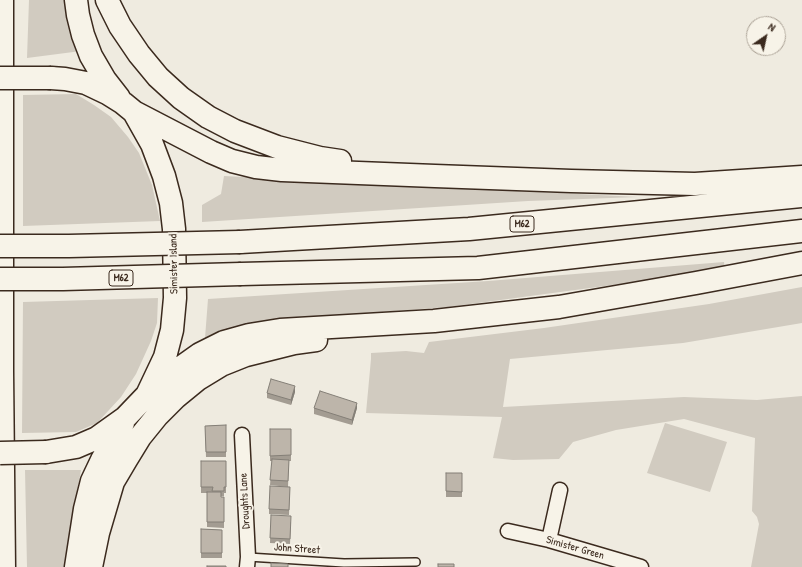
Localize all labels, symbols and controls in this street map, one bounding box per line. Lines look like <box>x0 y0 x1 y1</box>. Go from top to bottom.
north arrow <box>746 16 786 56</box>
text: N <box>766 19 778 34</box>
road number: M62 <box>510 216 534 232</box>
street label: Simister Island <box>167 234 181 294</box>
road number: M62 <box>109 270 133 286</box>
street label: Droughts Lane <box>237 473 253 529</box>
street label: Simister Green <box>544 533 606 563</box>
street label: John Street <box>273 541 321 557</box>

